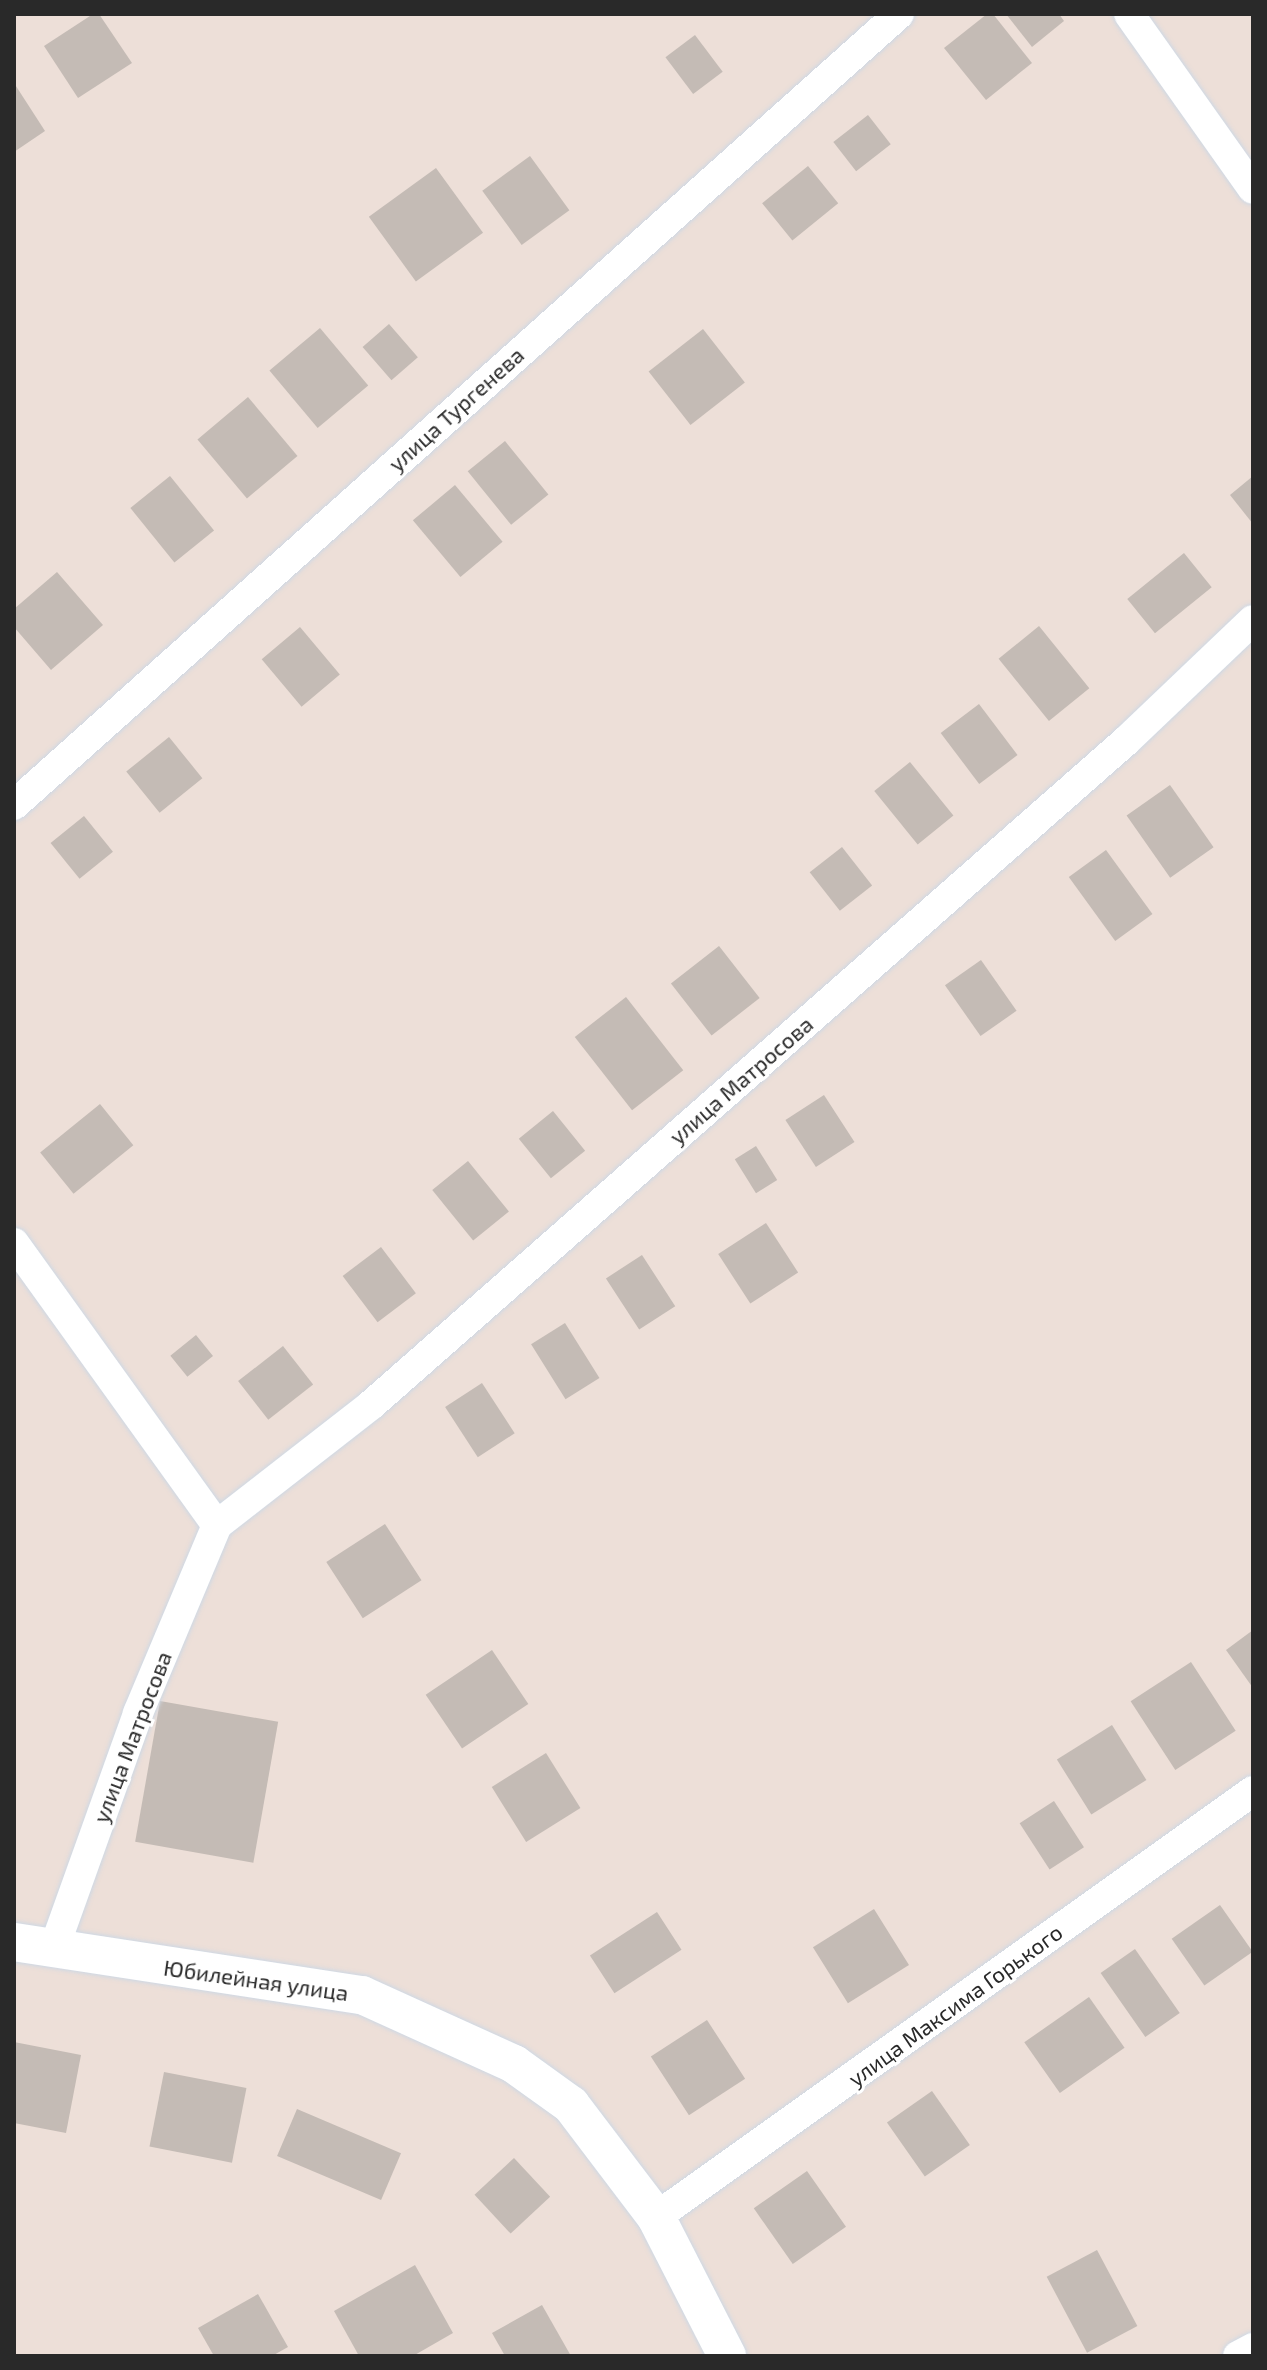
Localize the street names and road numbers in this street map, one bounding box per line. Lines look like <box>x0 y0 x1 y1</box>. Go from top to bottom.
street label: улица Тургенева <box>383 341 529 477</box>
street label: улица Матросова <box>664 1011 818 1149</box>
street label: улица Матросова <box>87 1648 177 1826</box>
street label: улица Максима Горького <box>843 1918 1067 2092</box>
street label: Юбилейная улица <box>162 1954 350 2006</box>

